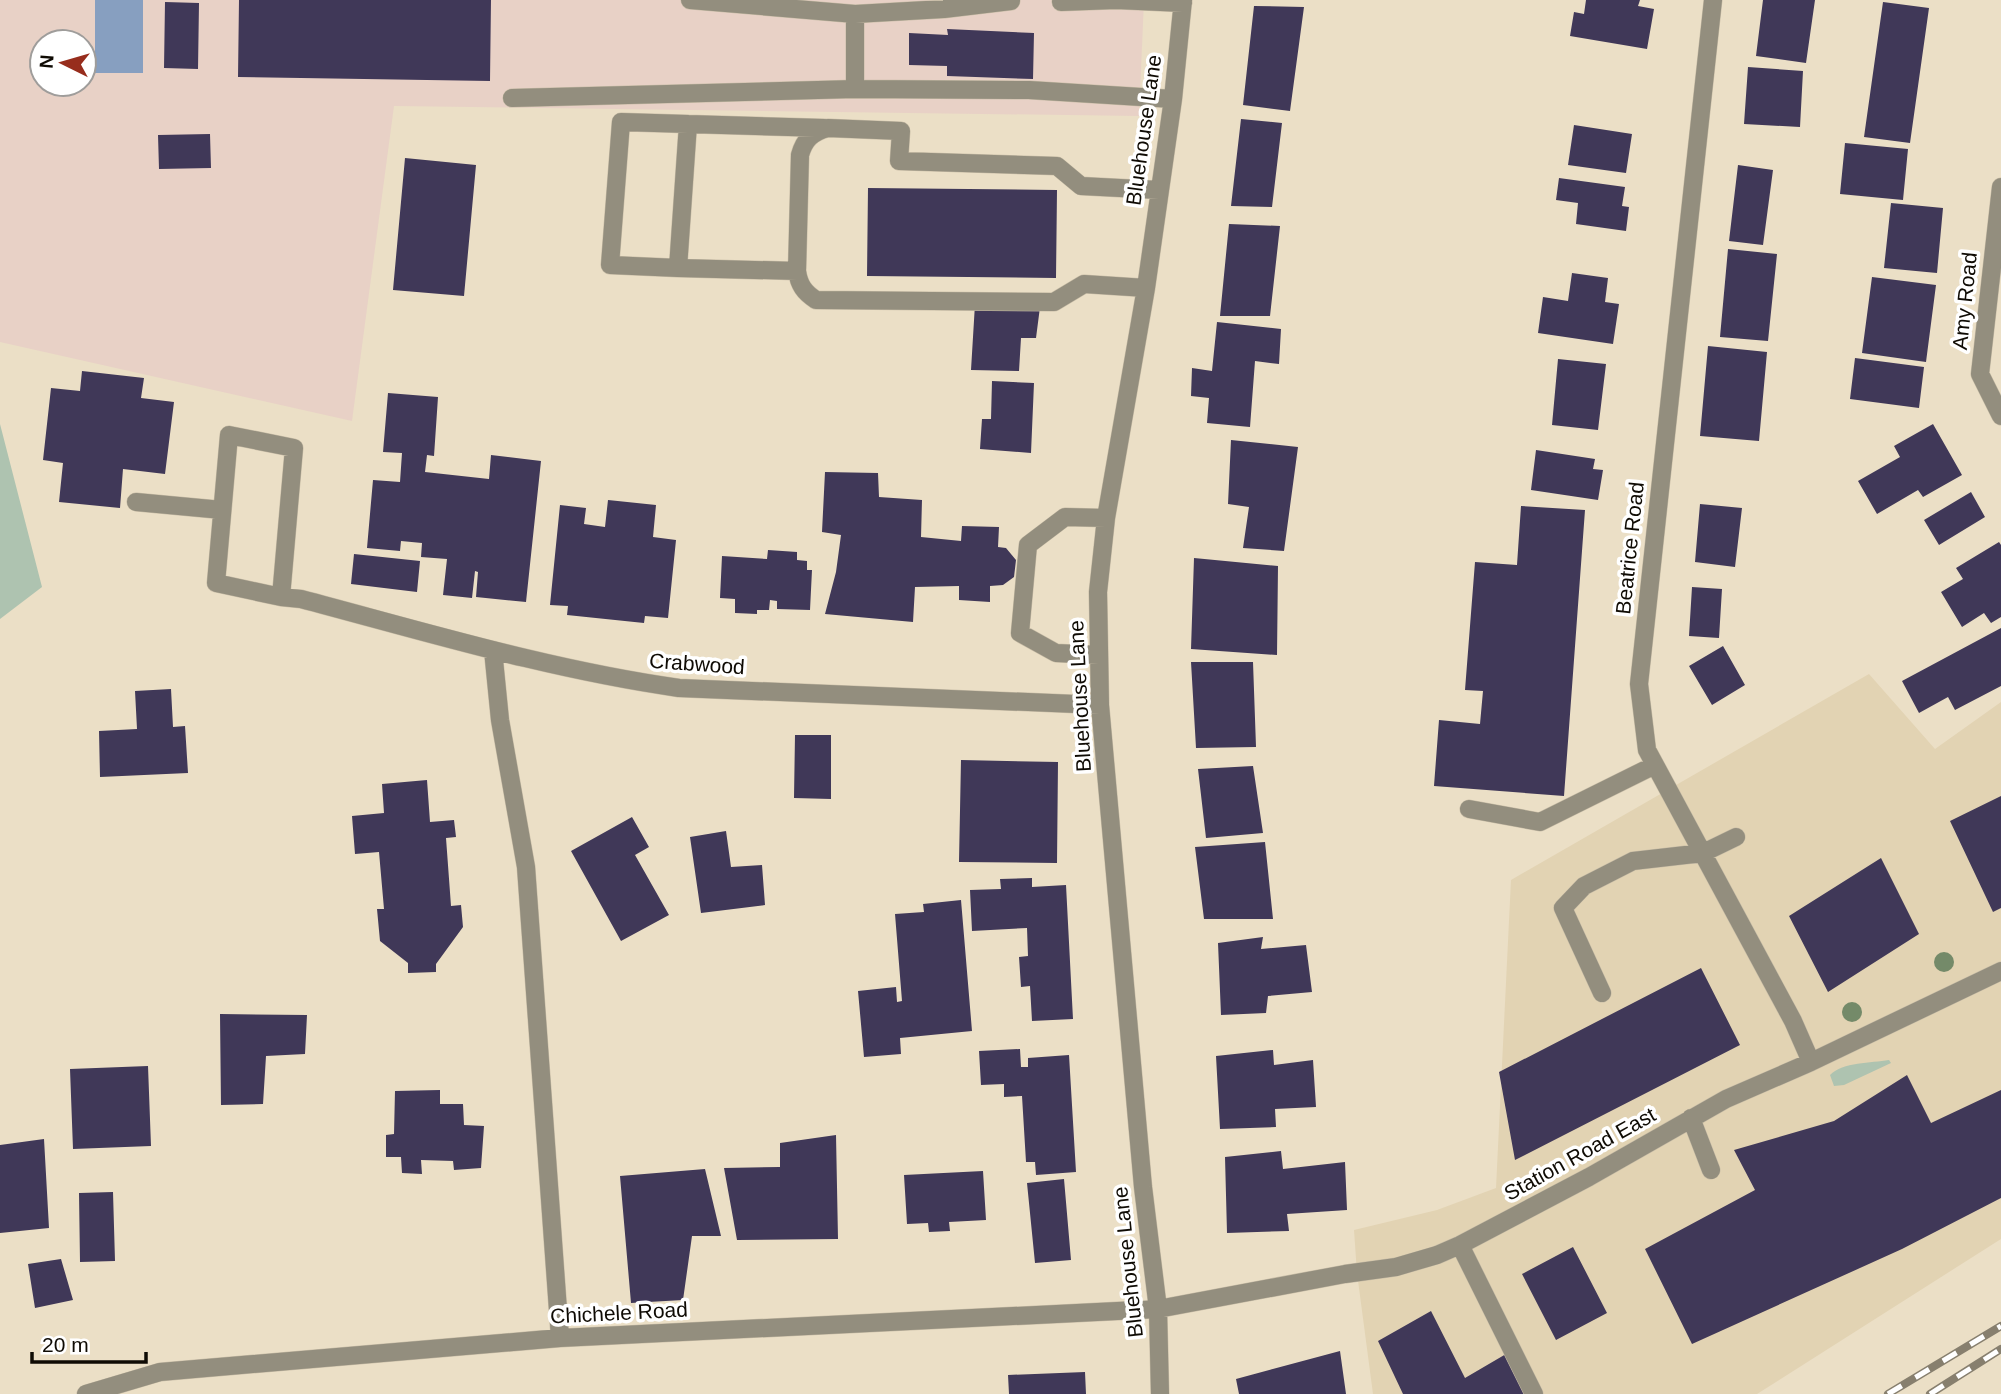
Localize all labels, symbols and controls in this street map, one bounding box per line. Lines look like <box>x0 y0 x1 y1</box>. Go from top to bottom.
north arrow <box>28 28 98 98</box>
street label: Bluehouse Lane <box>1122 53 1165 207</box>
text: N <box>36 54 58 69</box>
street label: Amy Road <box>1948 251 1981 351</box>
street label: Beatrice Road <box>1611 481 1648 615</box>
street label: Bluehouse Lane <box>1064 620 1095 772</box>
street label: Crabwood <box>648 649 746 678</box>
street label: Station Road East <box>1500 1102 1659 1205</box>
street label: Bluehouse Lane <box>1108 1185 1147 1339</box>
street label: Chichele Road <box>550 1297 688 1328</box>
scale bar <box>32 1320 145 1364</box>
text: 20 m <box>42 1333 89 1356</box>

